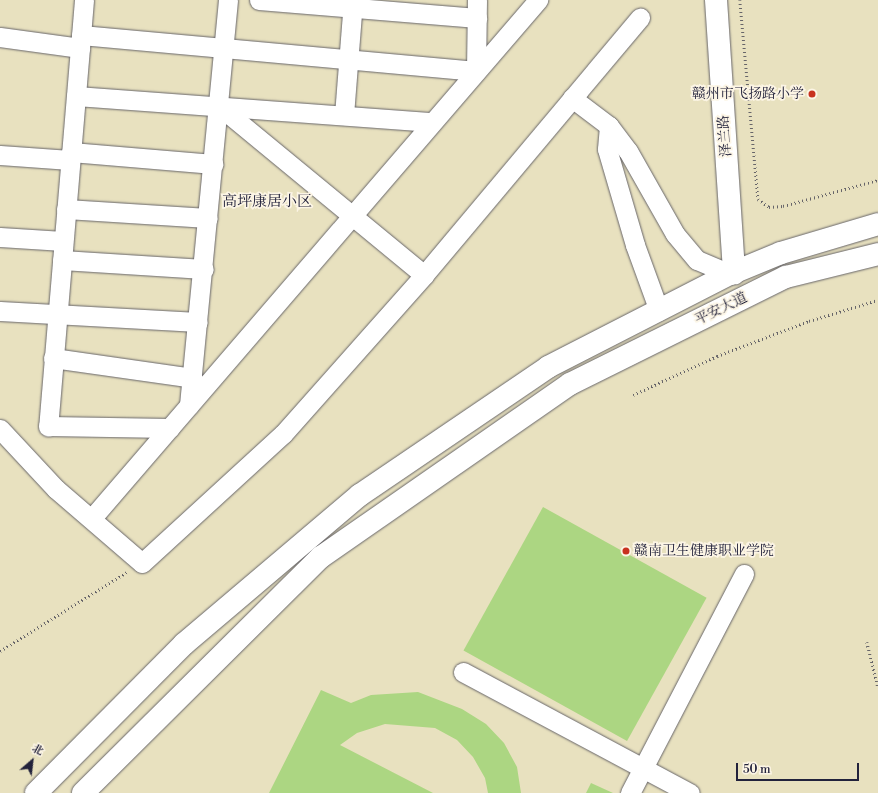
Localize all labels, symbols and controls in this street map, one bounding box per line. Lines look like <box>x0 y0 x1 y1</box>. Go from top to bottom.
place label: 赣州市飞扬路小学 <box>692 86 804 102</box>
marker: 赣州市飞扬路小学 <box>807 89 817 99</box>
street label: 泽兰路 <box>715 114 735 158</box>
district label: 高坪康居小区 <box>222 193 312 211</box>
street label: 平安大道 <box>692 289 750 329</box>
place label: 赣南卫生健康职业学院 <box>634 543 774 559</box>
marker: 赣南卫生健康职业学院 <box>621 546 631 556</box>
north arrow <box>12 741 52 781</box>
text: 北 <box>29 742 46 759</box>
scale bar <box>738 755 861 781</box>
text: 50 m <box>743 762 771 777</box>

